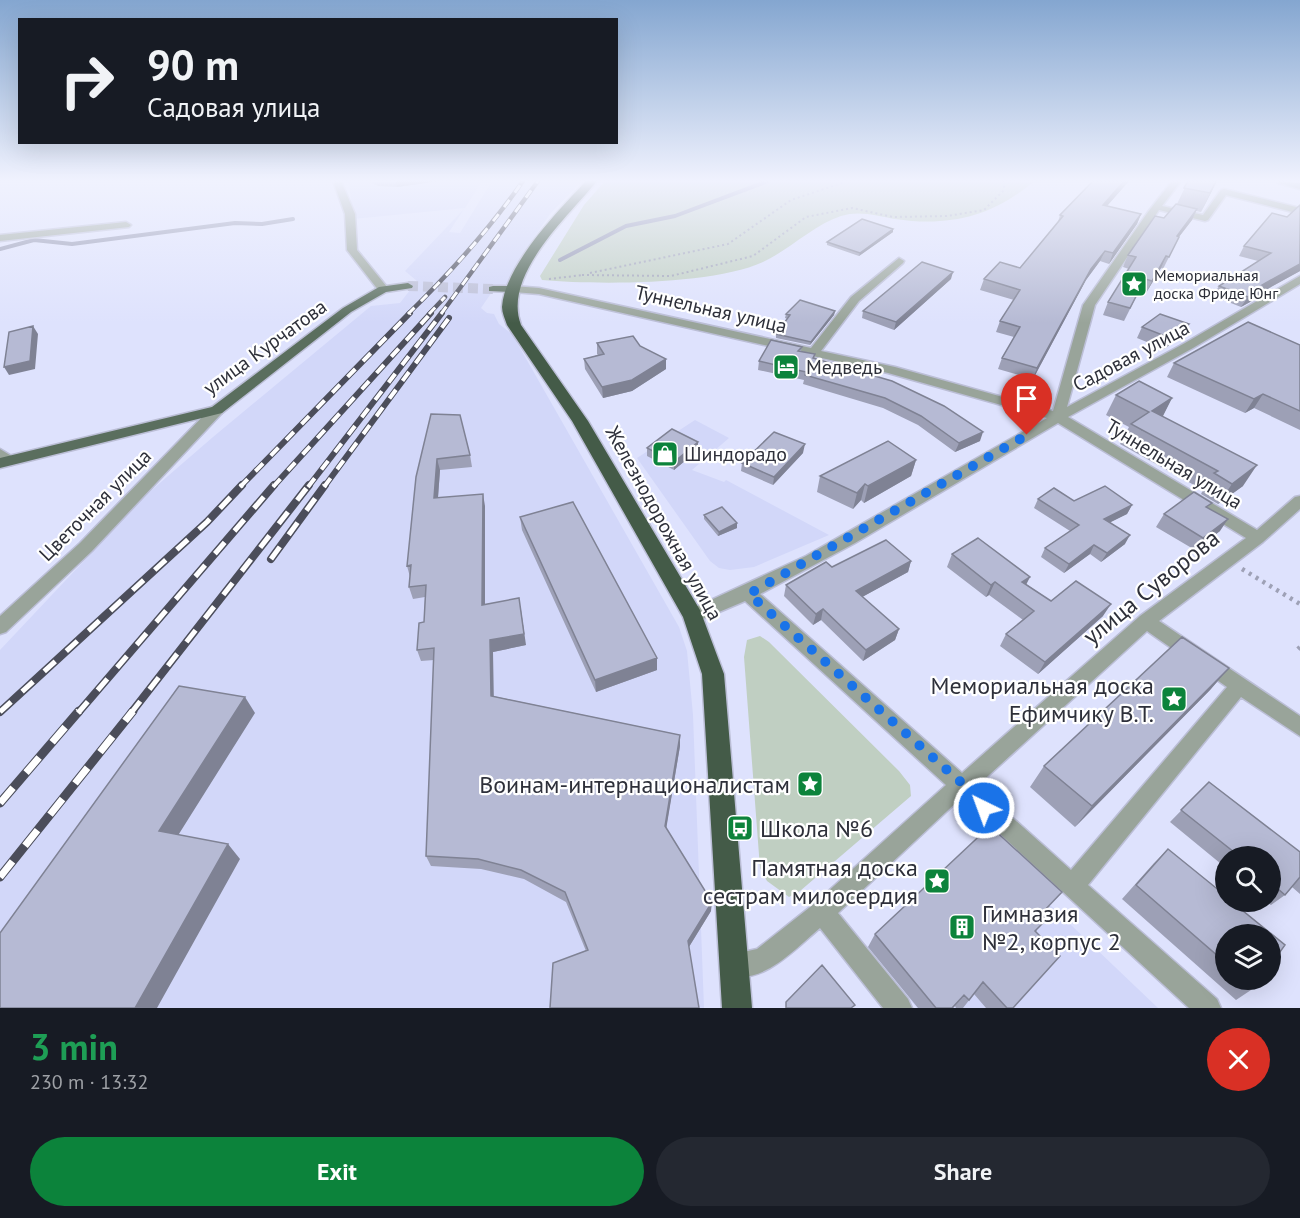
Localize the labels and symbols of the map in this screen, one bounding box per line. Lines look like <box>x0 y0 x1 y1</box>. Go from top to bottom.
place label: Мемориальная доска Фриде Юнг <box>1154 265 1278 303</box>
place icon: Мемориальная доска Фриде Юнг <box>1119 269 1149 299</box>
street label: Туннельная улица <box>633 279 789 339</box>
street label: улица Курчатова <box>198 293 332 401</box>
street label: Садовая улица <box>1068 314 1194 398</box>
hotel icon: Медведь <box>771 352 801 382</box>
place label: Медведь <box>806 354 882 380</box>
pin <box>1001 373 1052 435</box>
street label: Туннельная улица <box>1101 413 1247 515</box>
street label: Железнодорожная улица <box>599 420 728 625</box>
shop icon: Шиндорадо <box>650 439 680 469</box>
place label: Шиндорадо <box>684 441 787 467</box>
street label: Цветочная улица <box>33 443 157 567</box>
street label: улица Суворова <box>1076 522 1226 652</box>
place label: Мемориальная доска Ефимчику В.Т. <box>931 670 1154 729</box>
place icon: Мемориальная доска Ефимчику В.Т. <box>1159 684 1189 714</box>
place label: Воинам-интернационалистам <box>479 769 790 800</box>
place icon: Воинам-интернационалистам <box>795 769 825 799</box>
position arrow <box>952 776 1016 840</box>
bus stop icon: Школа №6 <box>725 813 755 843</box>
place label: Школа №6 <box>760 813 873 844</box>
place label: Памятная доска сестрам милосердия <box>703 852 918 911</box>
place icon: Памятная доска сестрам милосердия <box>922 866 952 896</box>
place label: Гимназия №2, корпус 2 <box>982 898 1121 957</box>
building icon: Гимназия №2, корпус 2 <box>947 912 977 942</box>

